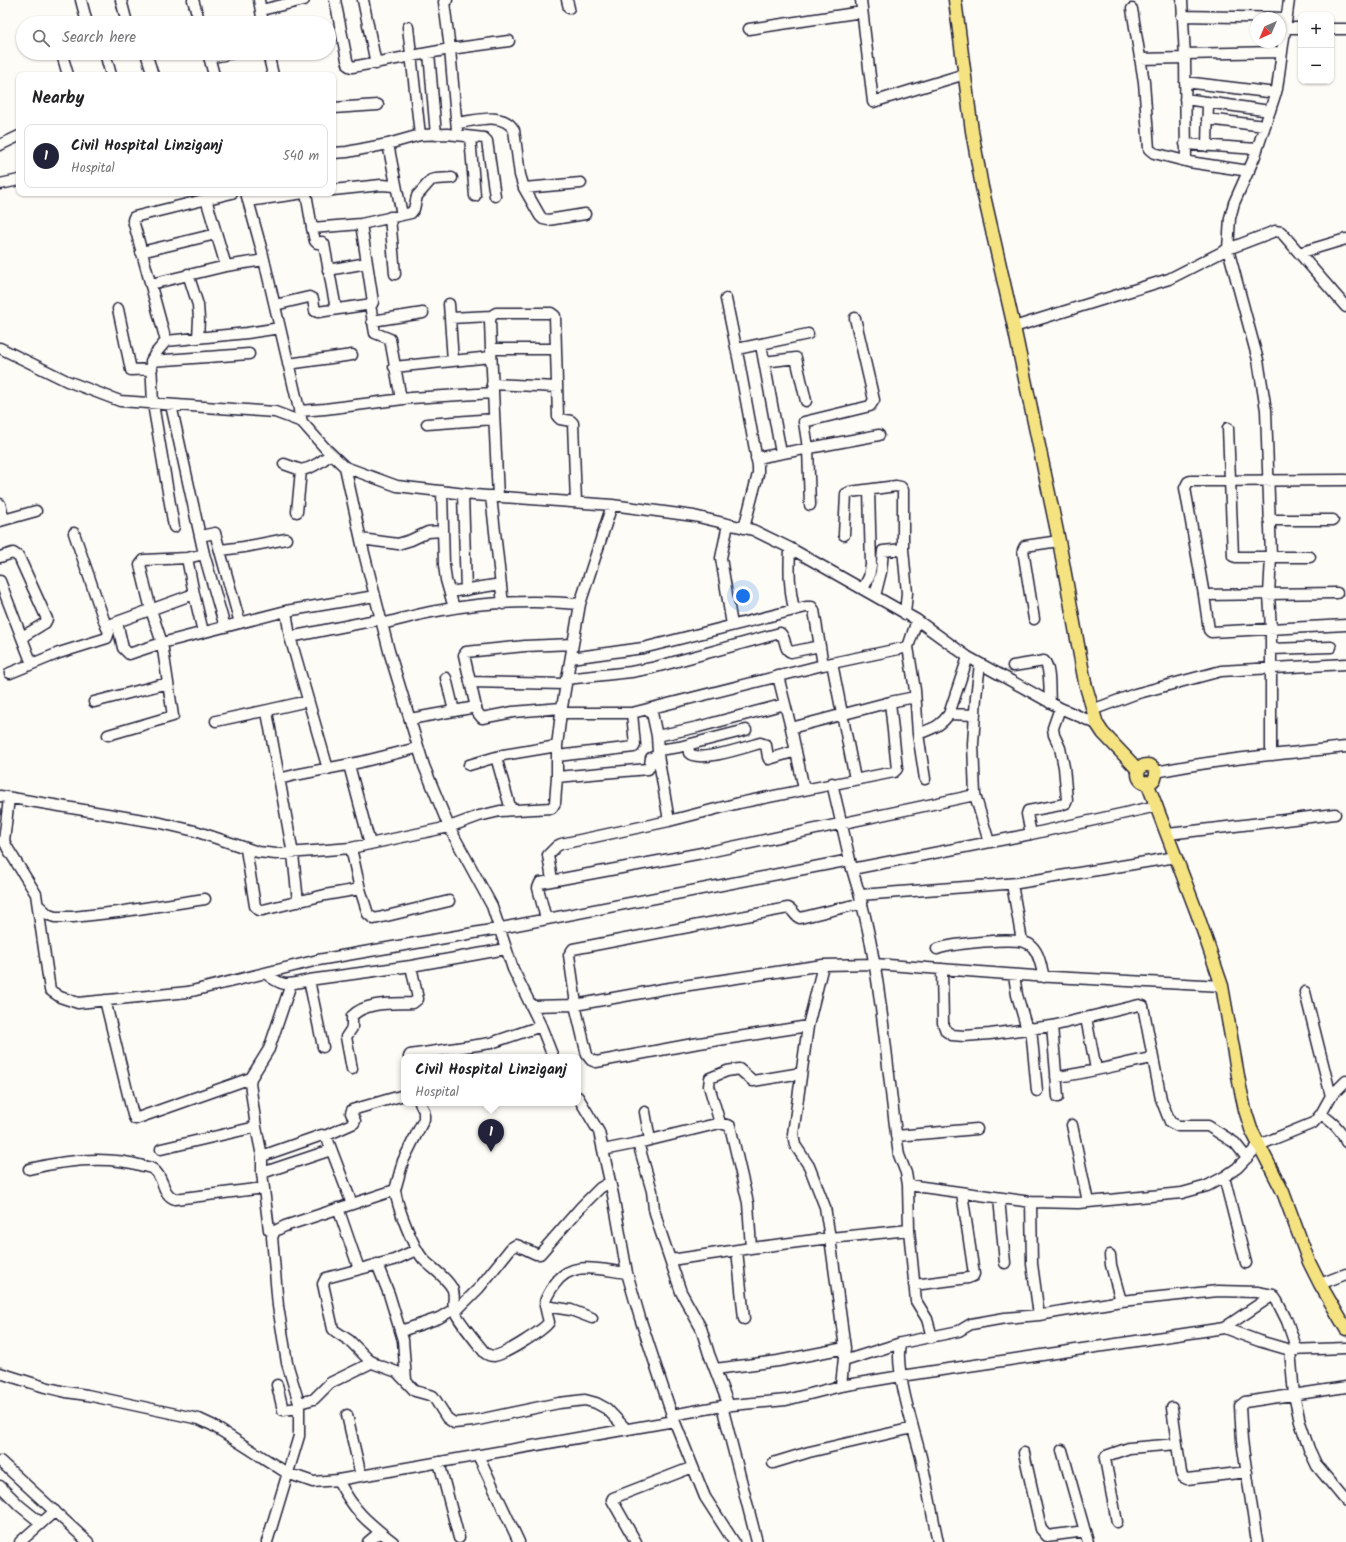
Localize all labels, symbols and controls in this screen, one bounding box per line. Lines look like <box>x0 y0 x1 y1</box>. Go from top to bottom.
north arrow <box>1250 12 1286 48</box>
map controls <box>1298 12 1334 84</box>
button: + <box>1298 12 1334 48</box>
search box <box>16 16 336 60</box>
text: Search here <box>62 26 136 50</box>
icon: search <box>30 27 52 49</box>
button: − <box>1298 48 1334 84</box>
text: Nearby <box>32 85 84 112</box>
text: Civil Hospital Linziganj <box>71 134 223 158</box>
text: 1 <box>44 146 48 167</box>
text: 540 m <box>283 146 319 167</box>
text: Hospital <box>71 158 115 179</box>
your location <box>733 586 753 606</box>
popup <box>401 1054 581 1106</box>
text: Civil Hospital Linziganj <box>415 1058 567 1082</box>
text: Hospital <box>415 1082 459 1103</box>
pin: 1 <box>478 1119 504 1152</box>

